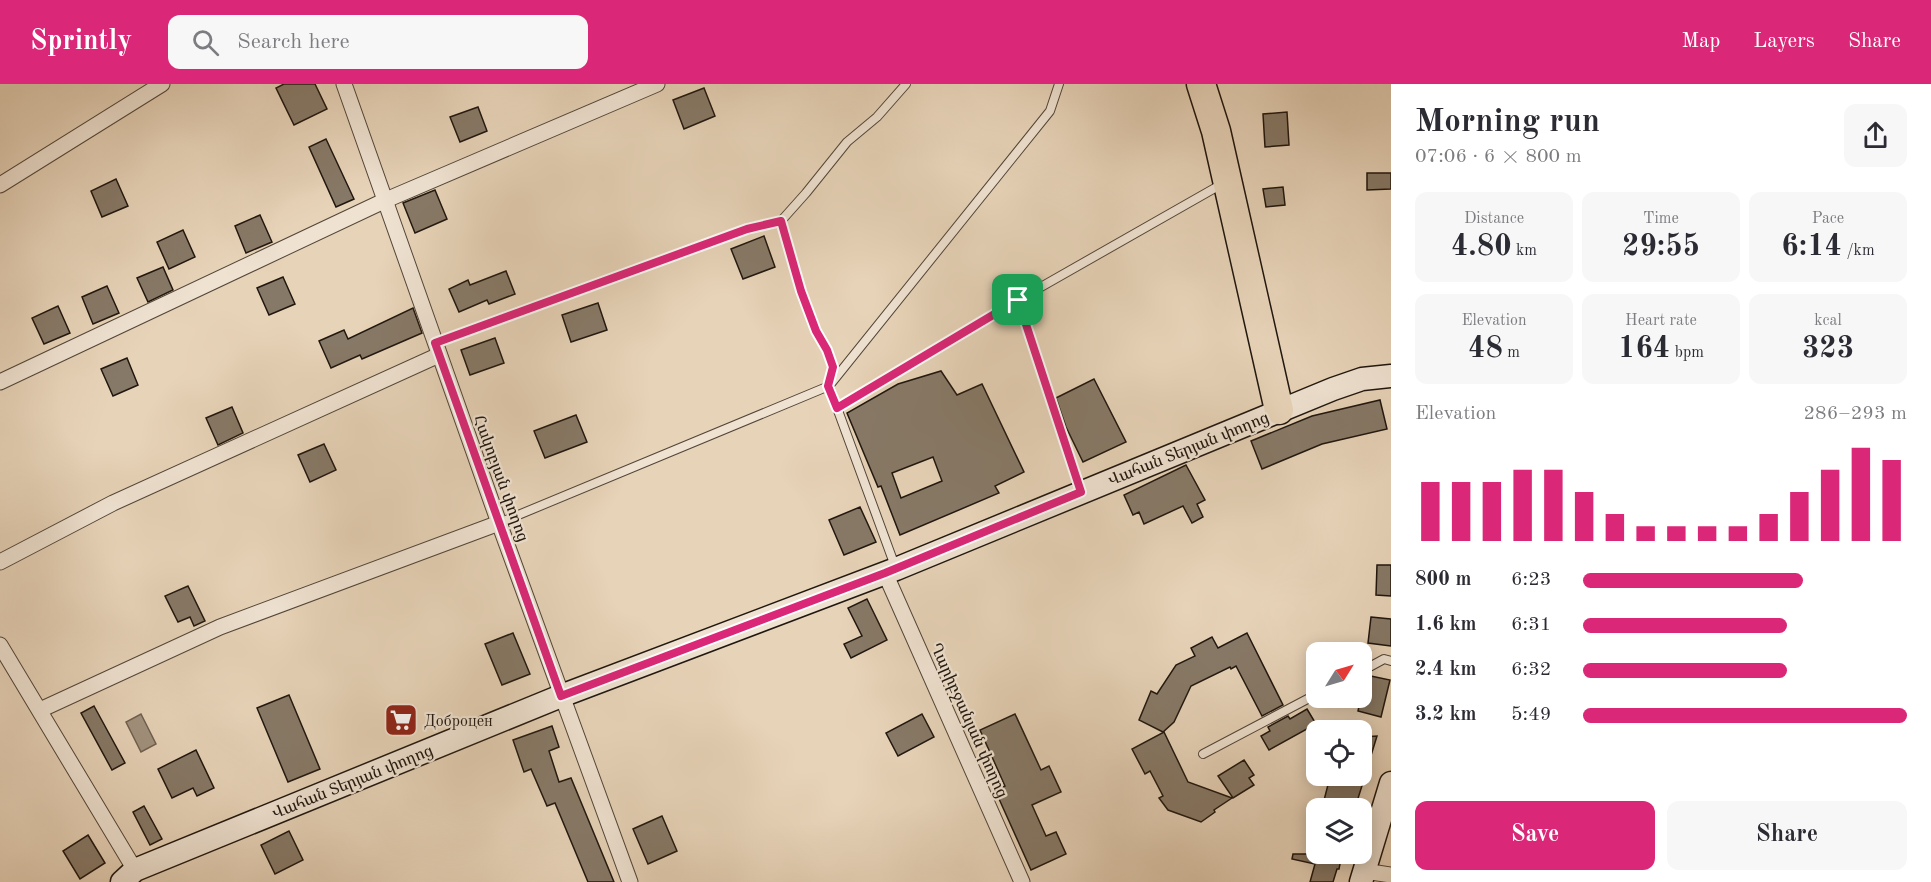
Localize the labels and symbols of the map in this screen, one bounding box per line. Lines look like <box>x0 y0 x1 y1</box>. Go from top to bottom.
pin <box>992 274 1043 325</box>
street label: Վահան Տերյան փողոց <box>1106 410 1272 490</box>
street label: Հակոբյան փողոց <box>470 413 530 544</box>
street label: Ղարիբջանյան փողոց <box>927 641 1010 801</box>
north arrow <box>1306 642 1372 708</box>
supermarket icon: Доброцен <box>383 702 419 738</box>
place label: Доброцен <box>424 714 493 730</box>
street label: Վահան Տերյան փողոց <box>270 743 436 823</box>

